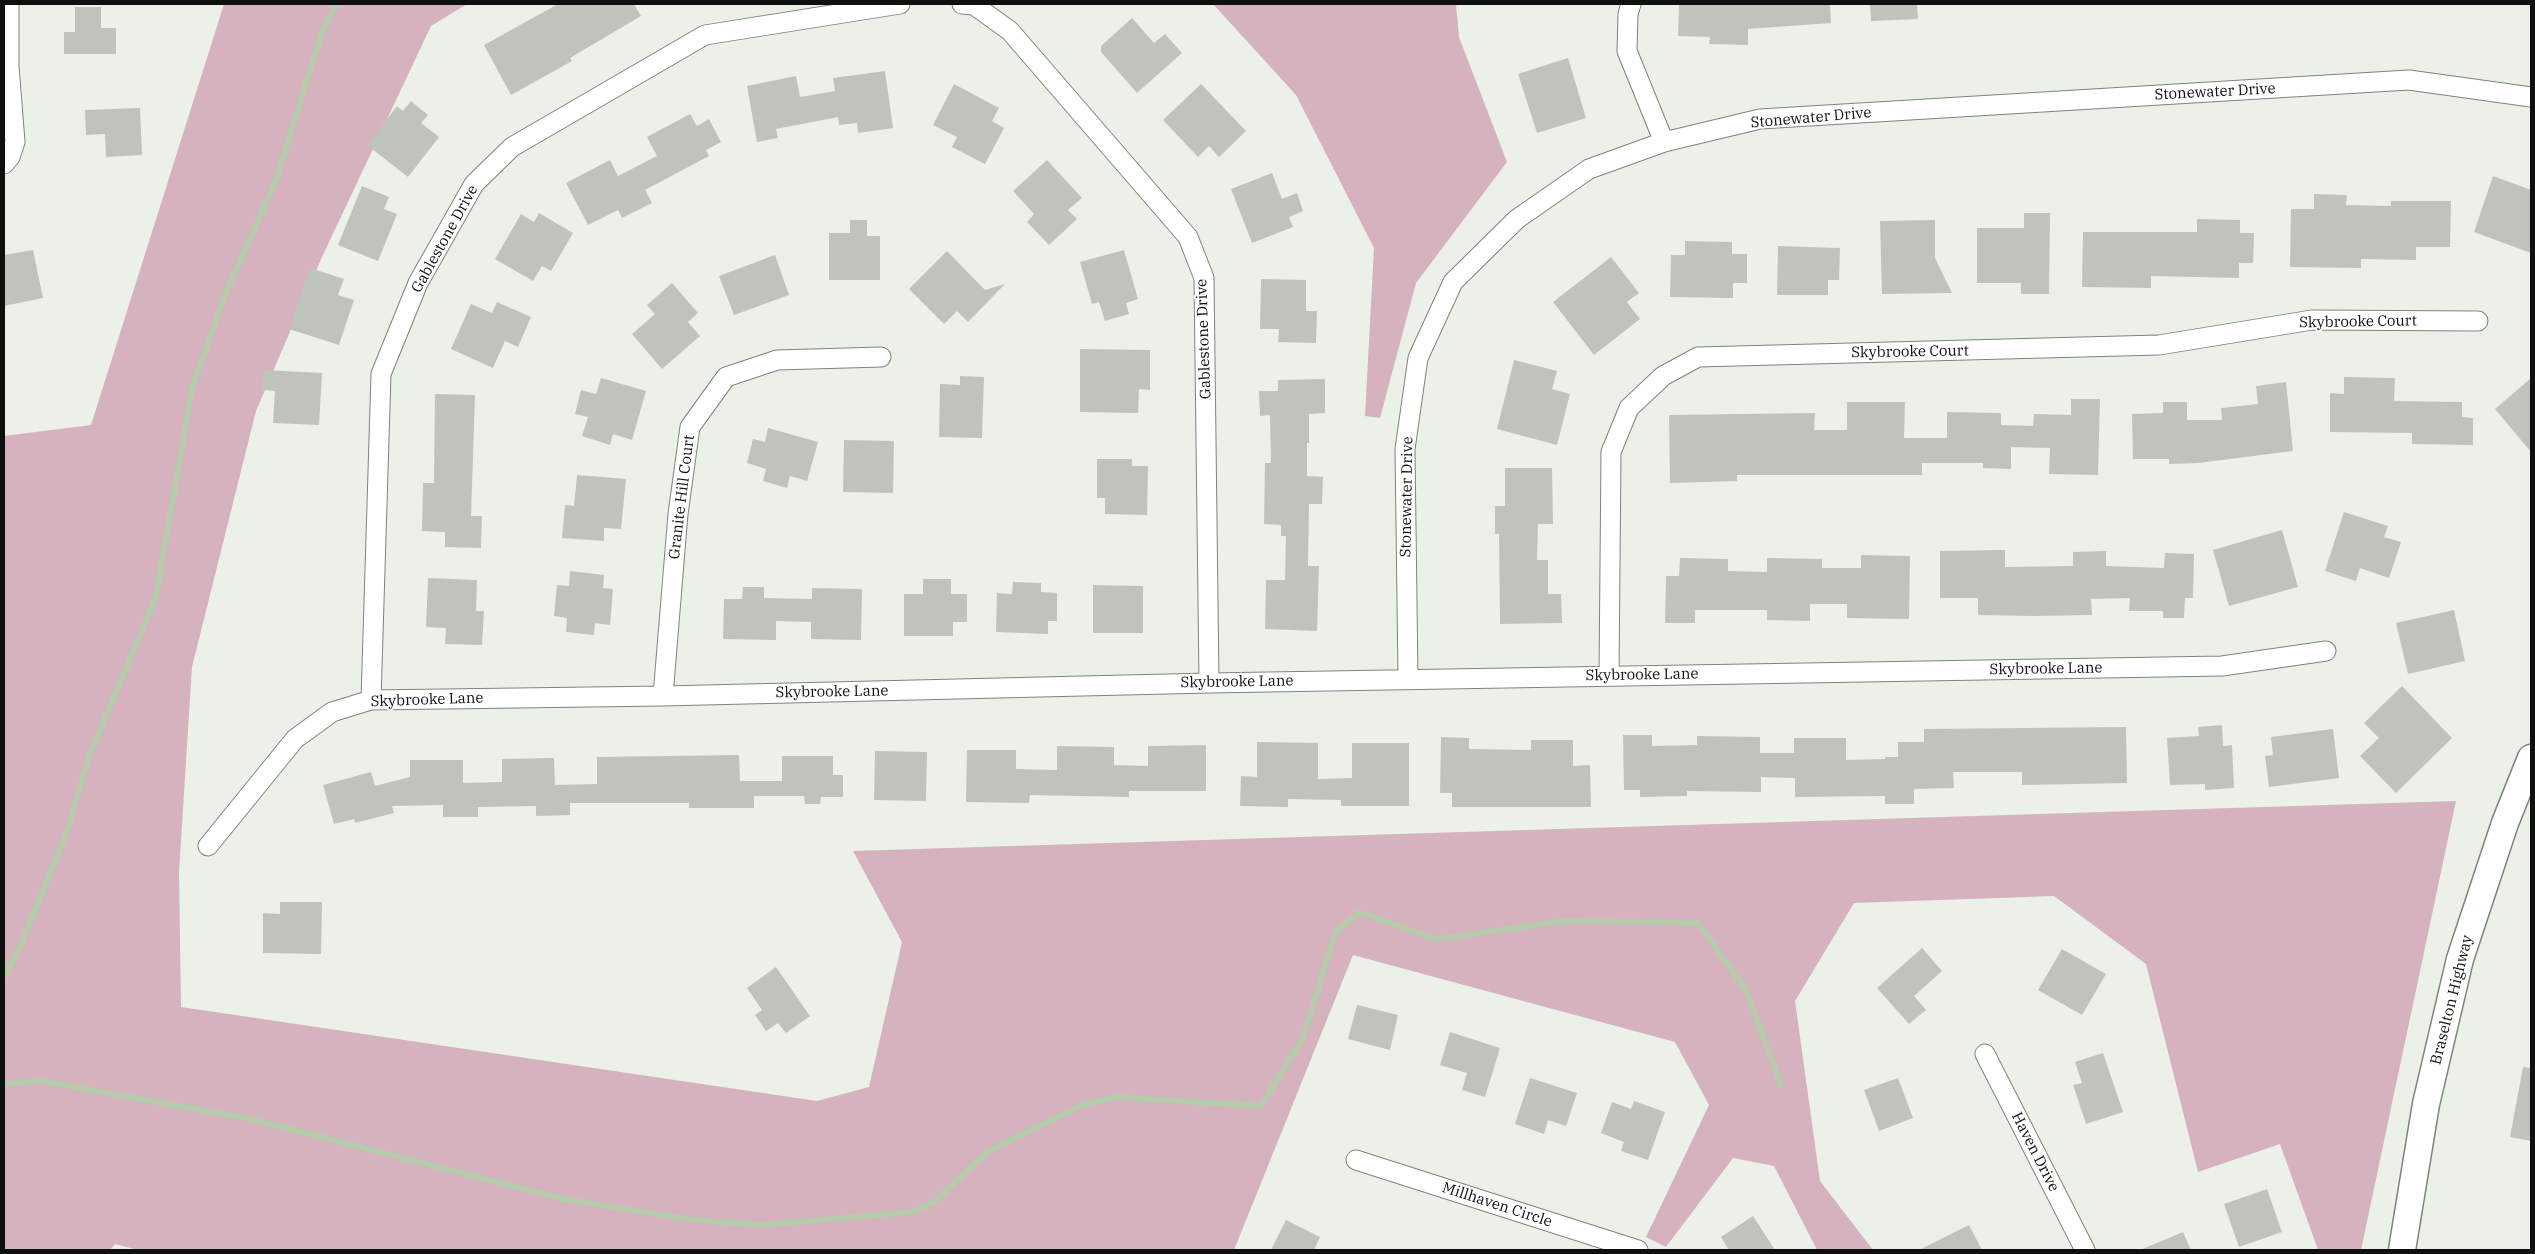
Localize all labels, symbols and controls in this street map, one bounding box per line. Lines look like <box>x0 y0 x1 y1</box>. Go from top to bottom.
street label: Stonewater Drive <box>2154 80 2276 104</box>
street label: Stonewater Drive <box>1750 104 1872 132</box>
street label: Gablestone Drive <box>408 182 482 296</box>
street label: Gablestone Drive <box>1193 278 1215 400</box>
street label: Skybrooke Court <box>2299 312 2417 332</box>
street label: Skybrooke Court <box>1851 342 1969 362</box>
street label: Granite Hill Court <box>665 434 699 560</box>
street label: Stonewater Drive <box>1397 436 1417 558</box>
street label: Skybrooke Lane <box>1989 659 2103 679</box>
street label: Skybrooke Lane <box>1585 665 1699 685</box>
street label: Skybrooke Lane <box>1180 672 1294 692</box>
street label: Skybrooke Lane <box>775 682 889 702</box>
street label: Skybrooke Lane <box>370 689 484 711</box>
street label: Braselton Highway <box>2427 933 2477 1067</box>
street label: Haven Drive <box>2007 1109 2063 1195</box>
street label: Millhaven Circle <box>1440 1179 1554 1231</box>

